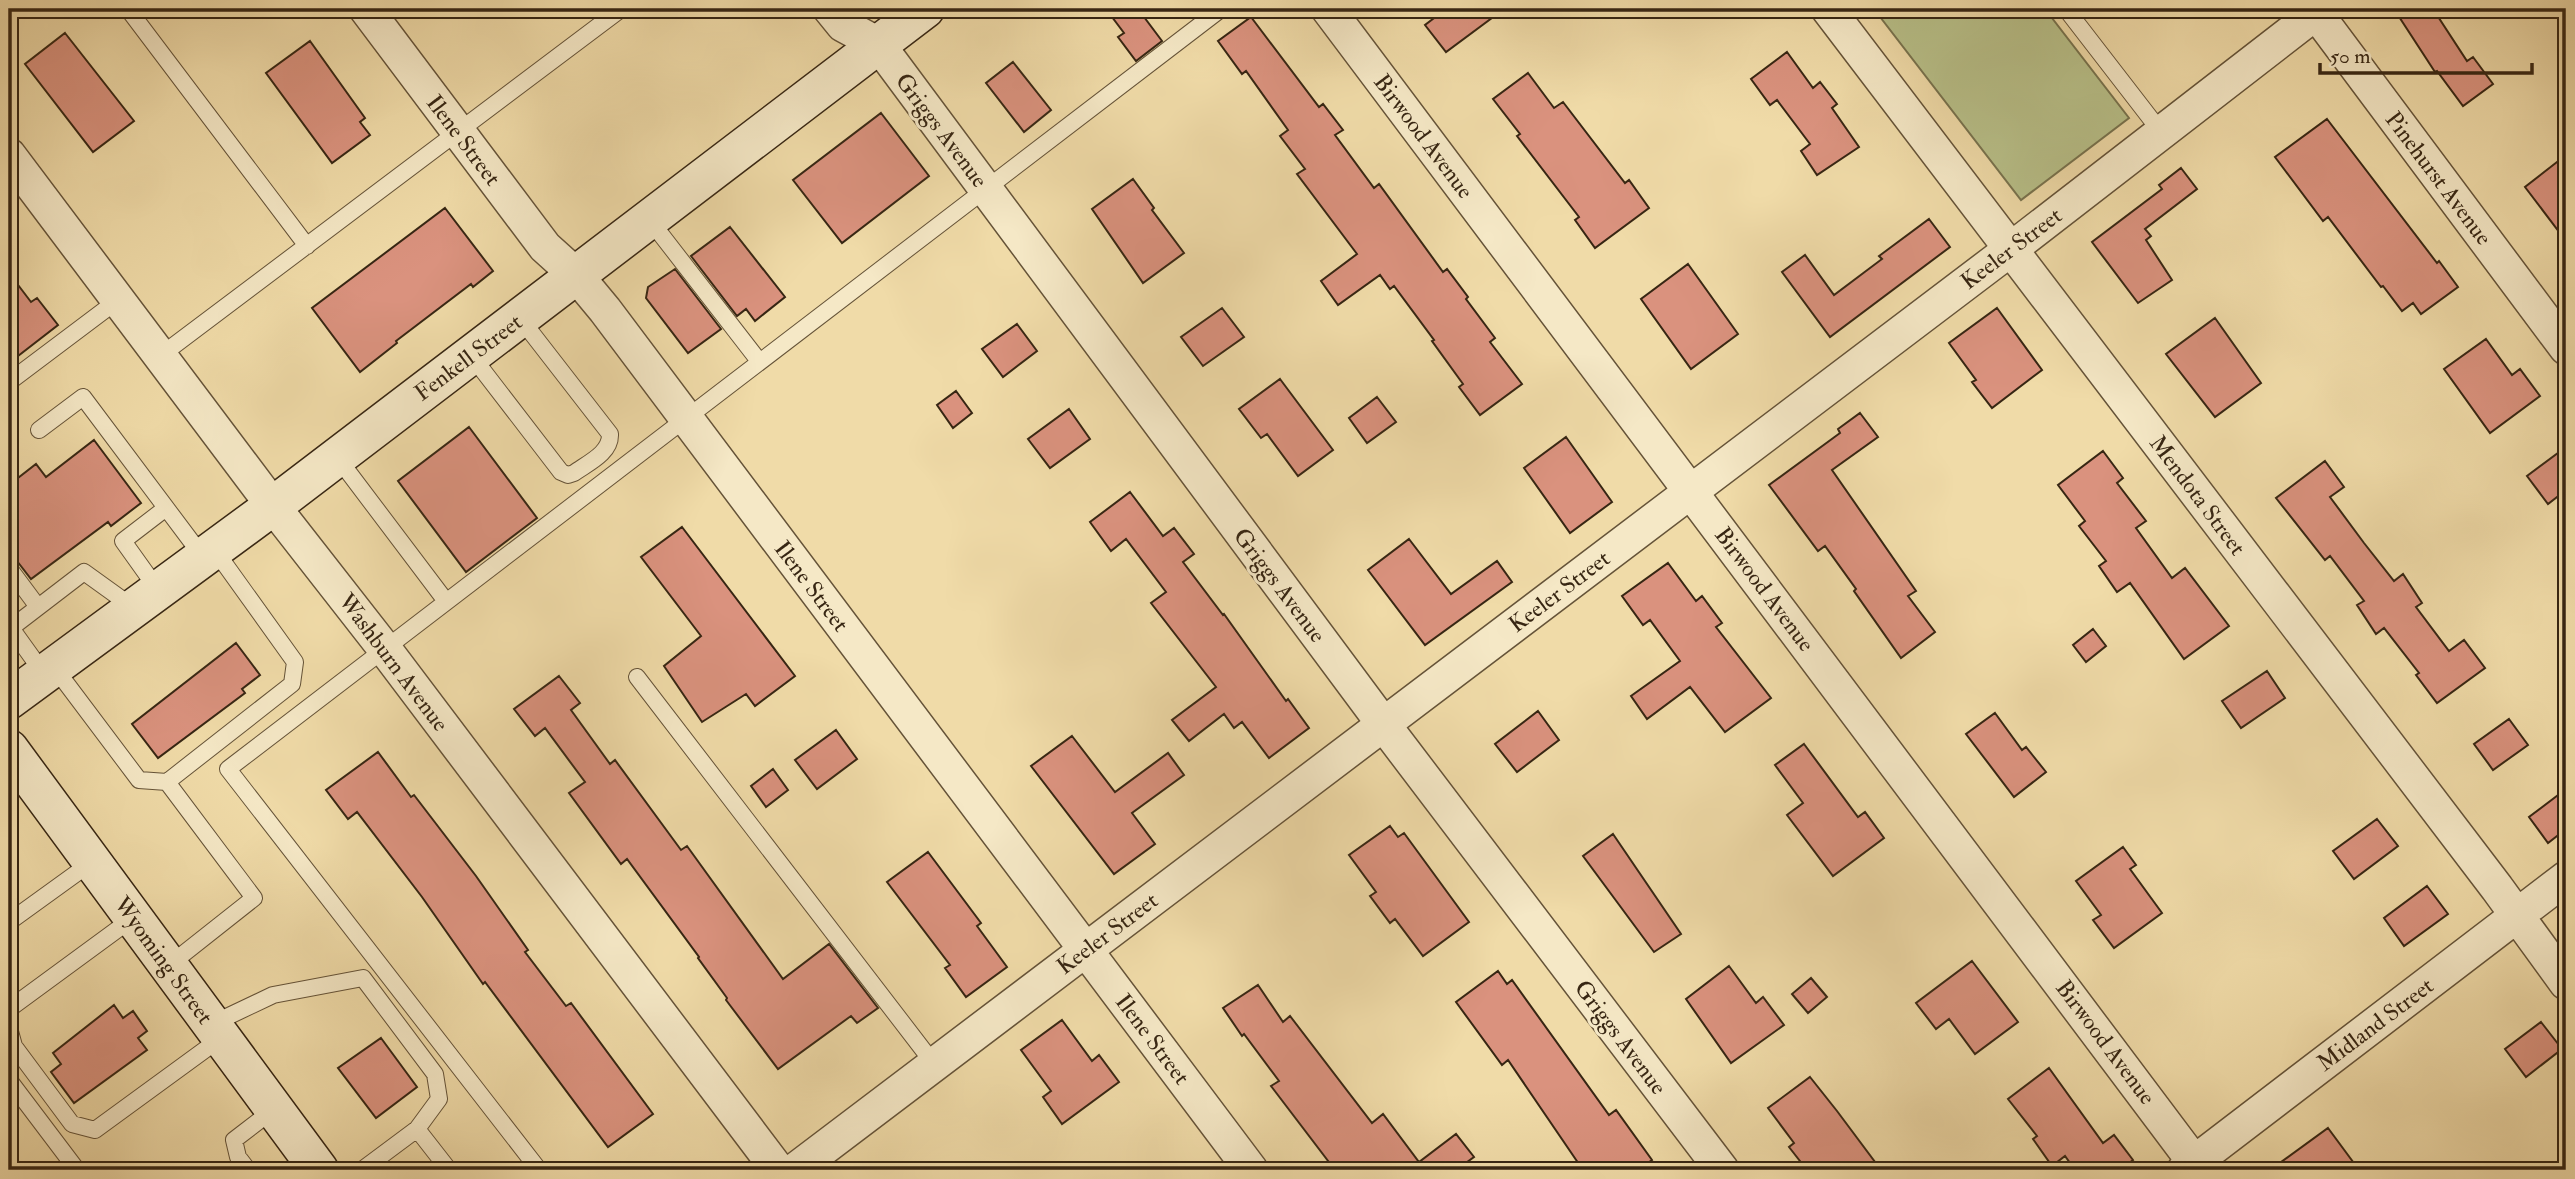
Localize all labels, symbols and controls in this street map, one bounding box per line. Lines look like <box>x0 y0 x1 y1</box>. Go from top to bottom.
scale bar <box>2320 32 2531 76</box>
text: 50 m <box>2330 43 2371 70</box>
street label: Griggs Avenue <box>889 67 994 194</box>
street label: Birwood Avenue <box>1367 68 1480 205</box>
street label: Ilene Street <box>420 89 507 192</box>
street label: Pinehurst Avenue <box>2379 106 2499 251</box>
street label: Keeler Street <box>1955 201 2068 296</box>
street label: Fenkell Street <box>409 307 528 407</box>
street label: Mendota Street <box>2143 430 2252 561</box>
street label: Birwood Avenue <box>1708 521 1821 658</box>
street label: Griggs Avenue <box>1227 522 1332 649</box>
street label: Ilene Street <box>768 535 855 638</box>
street label: Keeler Street <box>1503 544 1616 639</box>
street label: Washburn Avenue <box>332 587 455 737</box>
street label: Keeler Street <box>1051 886 1164 981</box>
street label: Wyoming Street <box>107 890 220 1030</box>
street label: Midland Street <box>2311 971 2439 1078</box>
street label: Griggs Avenue <box>1568 974 1673 1101</box>
street label: Birwood Avenue <box>2049 974 2162 1111</box>
street label: Ilene Street <box>1109 988 1196 1091</box>

